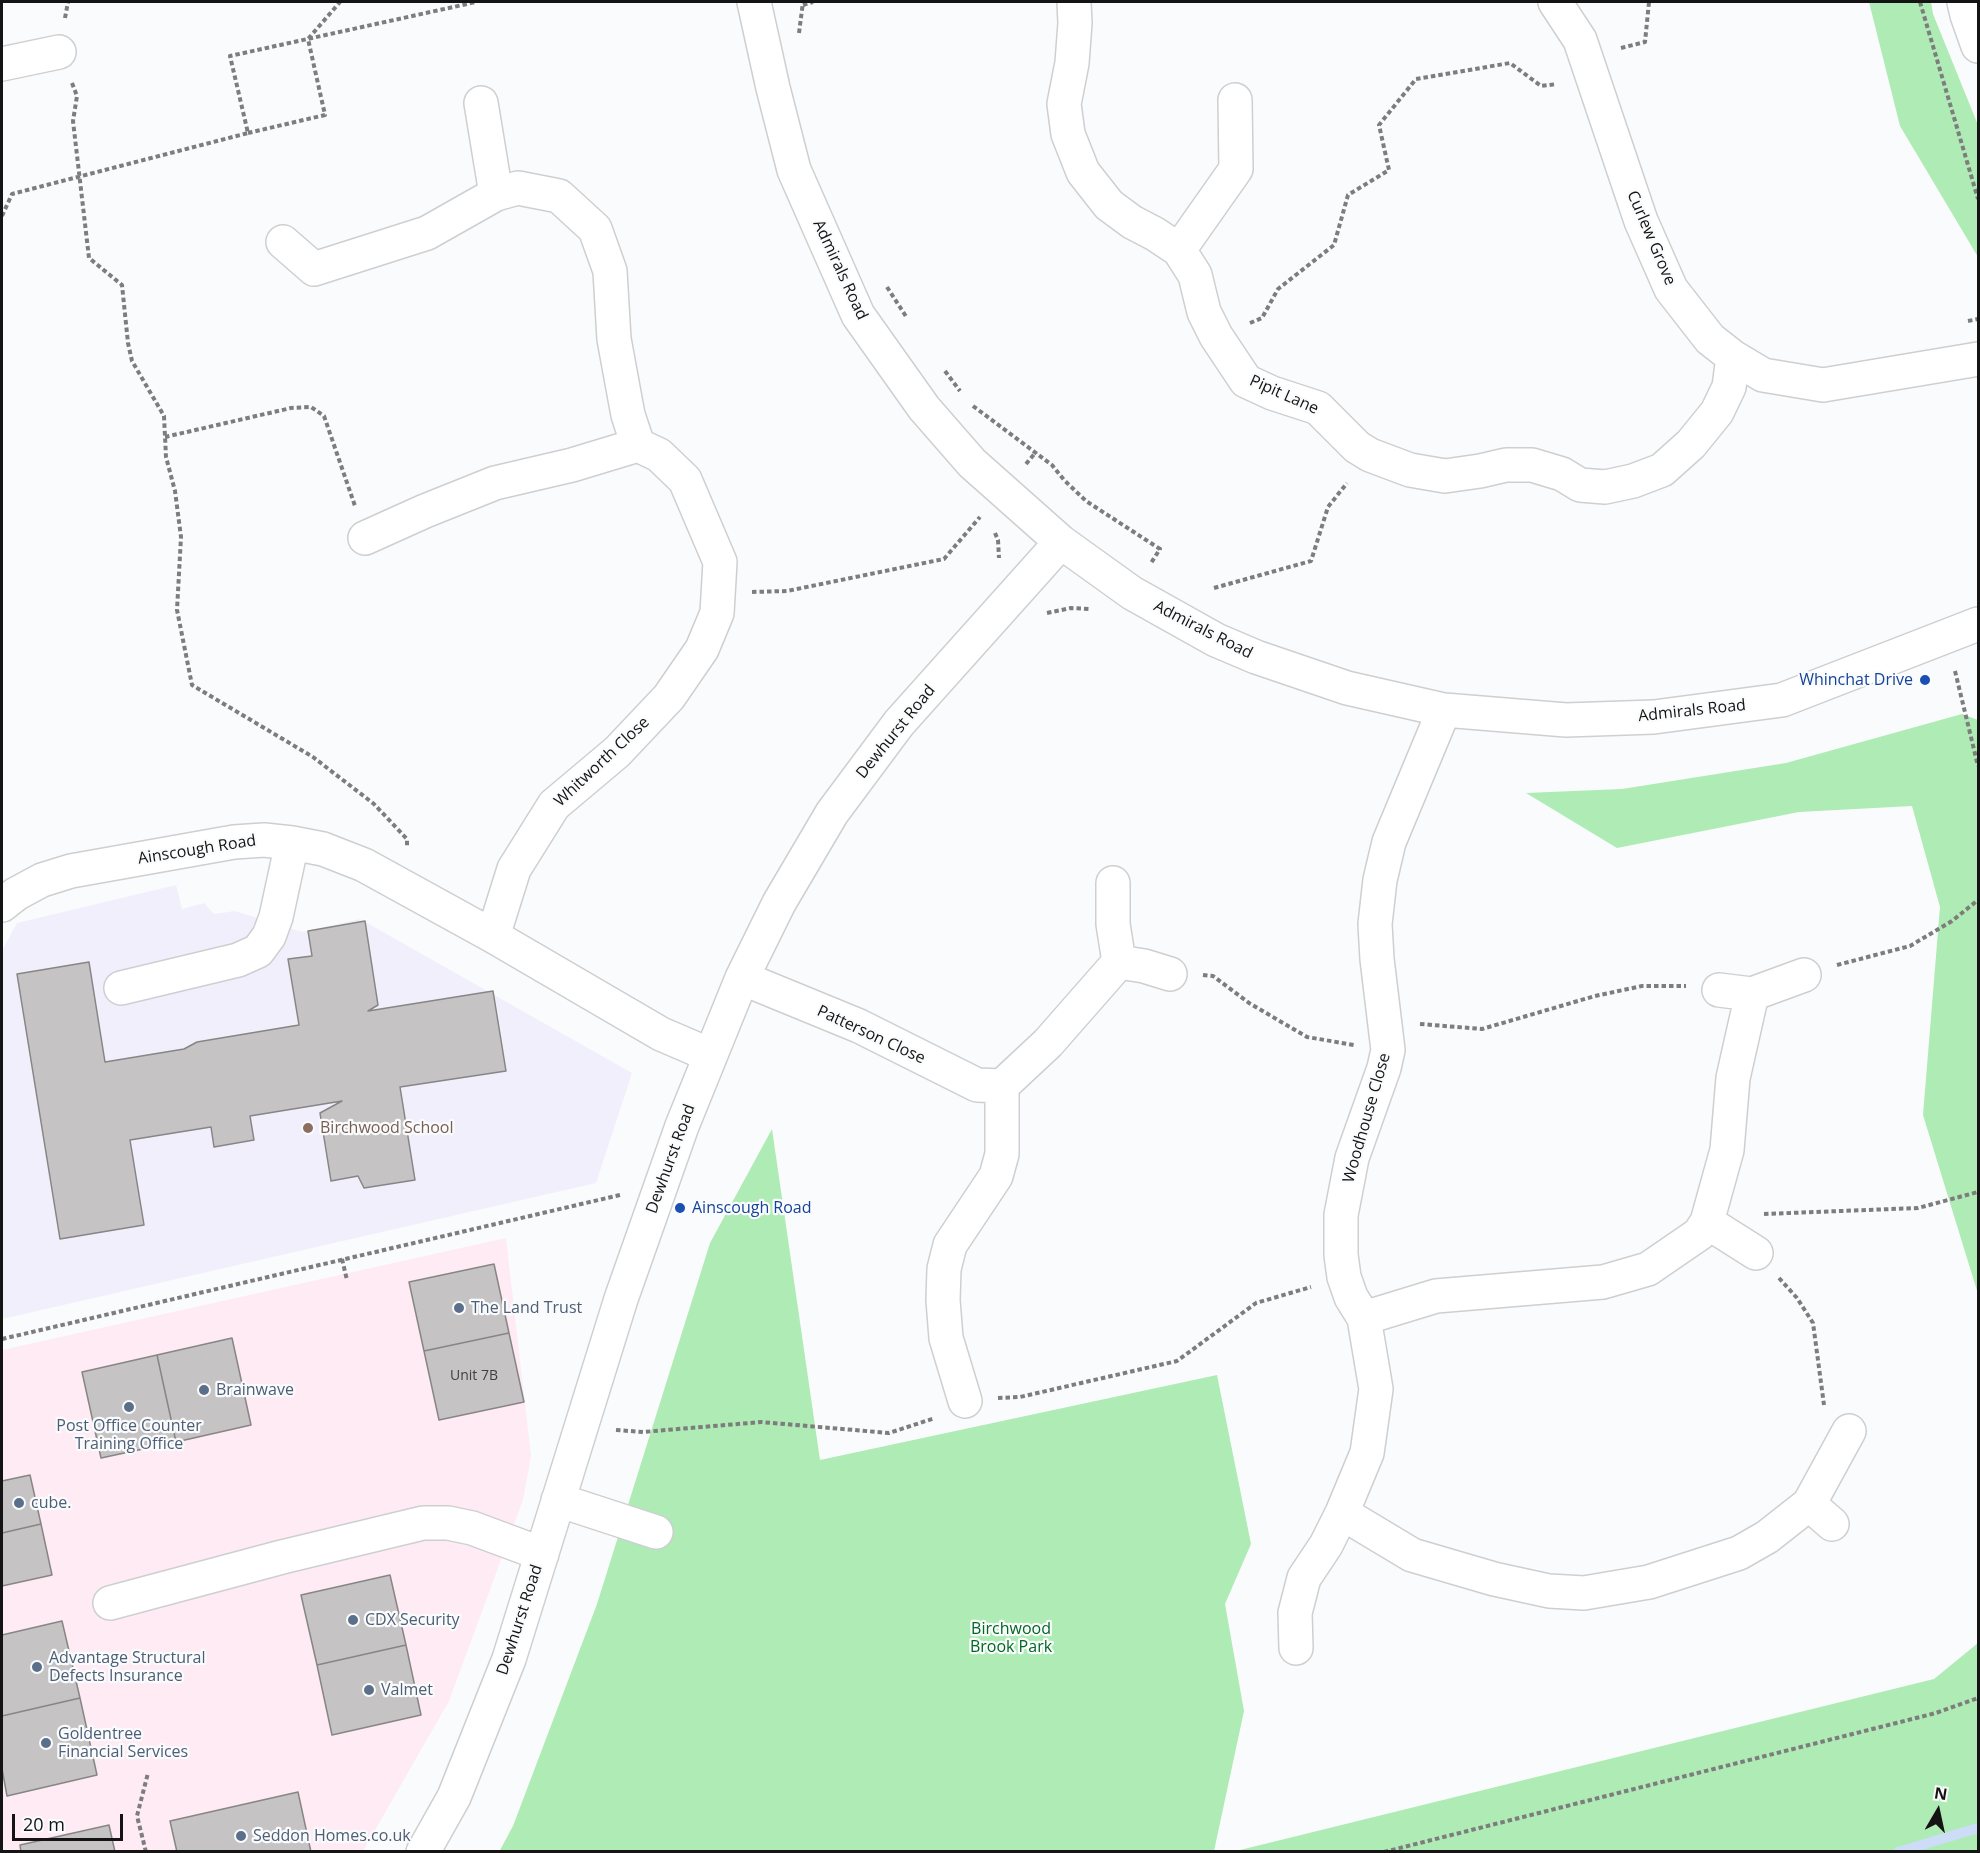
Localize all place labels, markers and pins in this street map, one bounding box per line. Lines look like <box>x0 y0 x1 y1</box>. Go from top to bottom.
place label: Whinchat Drive <box>1799 670 1913 690</box>
marker: Whinchat Drive <box>1918 673 1932 687</box>
place label: Birchwood School <box>320 1118 454 1138</box>
marker: Birchwood School <box>301 1121 315 1135</box>
place label: Ainscough Road <box>692 1198 812 1218</box>
marker: Ainscough Road <box>673 1201 687 1215</box>
place label: The Land Trust <box>471 1298 582 1318</box>
marker: The Land Trust <box>452 1301 466 1315</box>
place label: Brainwave <box>216 1380 294 1400</box>
marker: Brainwave <box>197 1383 211 1397</box>
marker: Post Office Counter Training Office <box>122 1400 136 1414</box>
place label: Post Office Counter Training Office <box>56 1416 202 1454</box>
place label: cube. <box>31 1493 71 1513</box>
marker: cube. <box>12 1496 26 1510</box>
place label: CDX Security <box>365 1610 460 1630</box>
marker: CDX Security <box>346 1613 360 1627</box>
place label: Advantage Structural Defects Insurance <box>49 1648 206 1686</box>
marker: Advantage Structural Defects Insurance <box>30 1660 44 1674</box>
place label: Valmet <box>381 1680 433 1700</box>
marker: Valmet <box>362 1683 376 1697</box>
place label: Goldentree Financial Services <box>58 1724 188 1762</box>
marker: Goldentree Financial Services <box>39 1736 53 1750</box>
place label: Seddon Homes.co.uk <box>253 1826 411 1846</box>
marker: Seddon Homes.co.uk <box>234 1829 248 1843</box>

